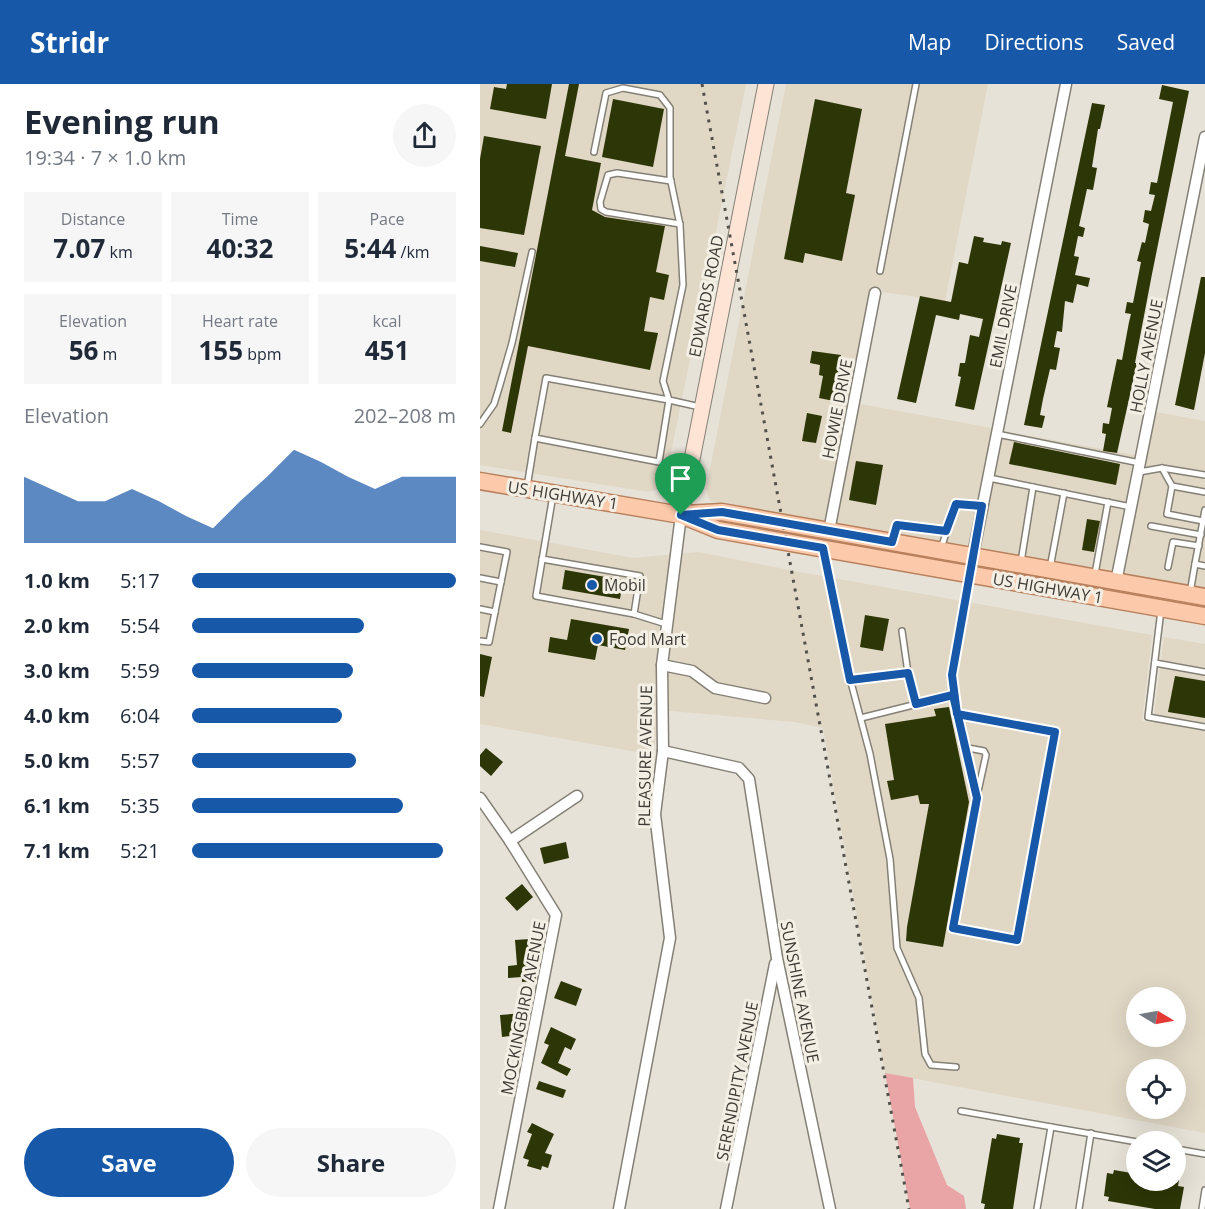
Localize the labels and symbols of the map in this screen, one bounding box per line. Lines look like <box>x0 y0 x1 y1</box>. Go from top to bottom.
street label: EDWARDS ROAD <box>683 233 729 359</box>
street label: EMIL DRIVE <box>984 282 1022 370</box>
street label: HOLLY AVENUE <box>1124 297 1168 415</box>
street label: HOWIE DRIVE <box>817 357 857 461</box>
pin <box>655 453 706 515</box>
street label: US HIGHWAY 1 <box>506 475 620 515</box>
street label: US HIGHWAY 1 <box>991 567 1105 609</box>
place label: Mobil <box>604 574 646 596</box>
marker: Mobil <box>585 578 599 592</box>
place label: Food Mart <box>609 628 686 650</box>
marker: Food Mart <box>590 632 604 646</box>
street label: PLEASURE AVENUE <box>633 685 657 827</box>
street label: MOCKINGBIRD AVENUE <box>495 919 551 1097</box>
street label: SUNSHINE AVENUE <box>775 919 825 1065</box>
north arrow <box>1126 987 1186 1047</box>
street label: SERENDIPITY AVENUE <box>711 1000 763 1162</box>

